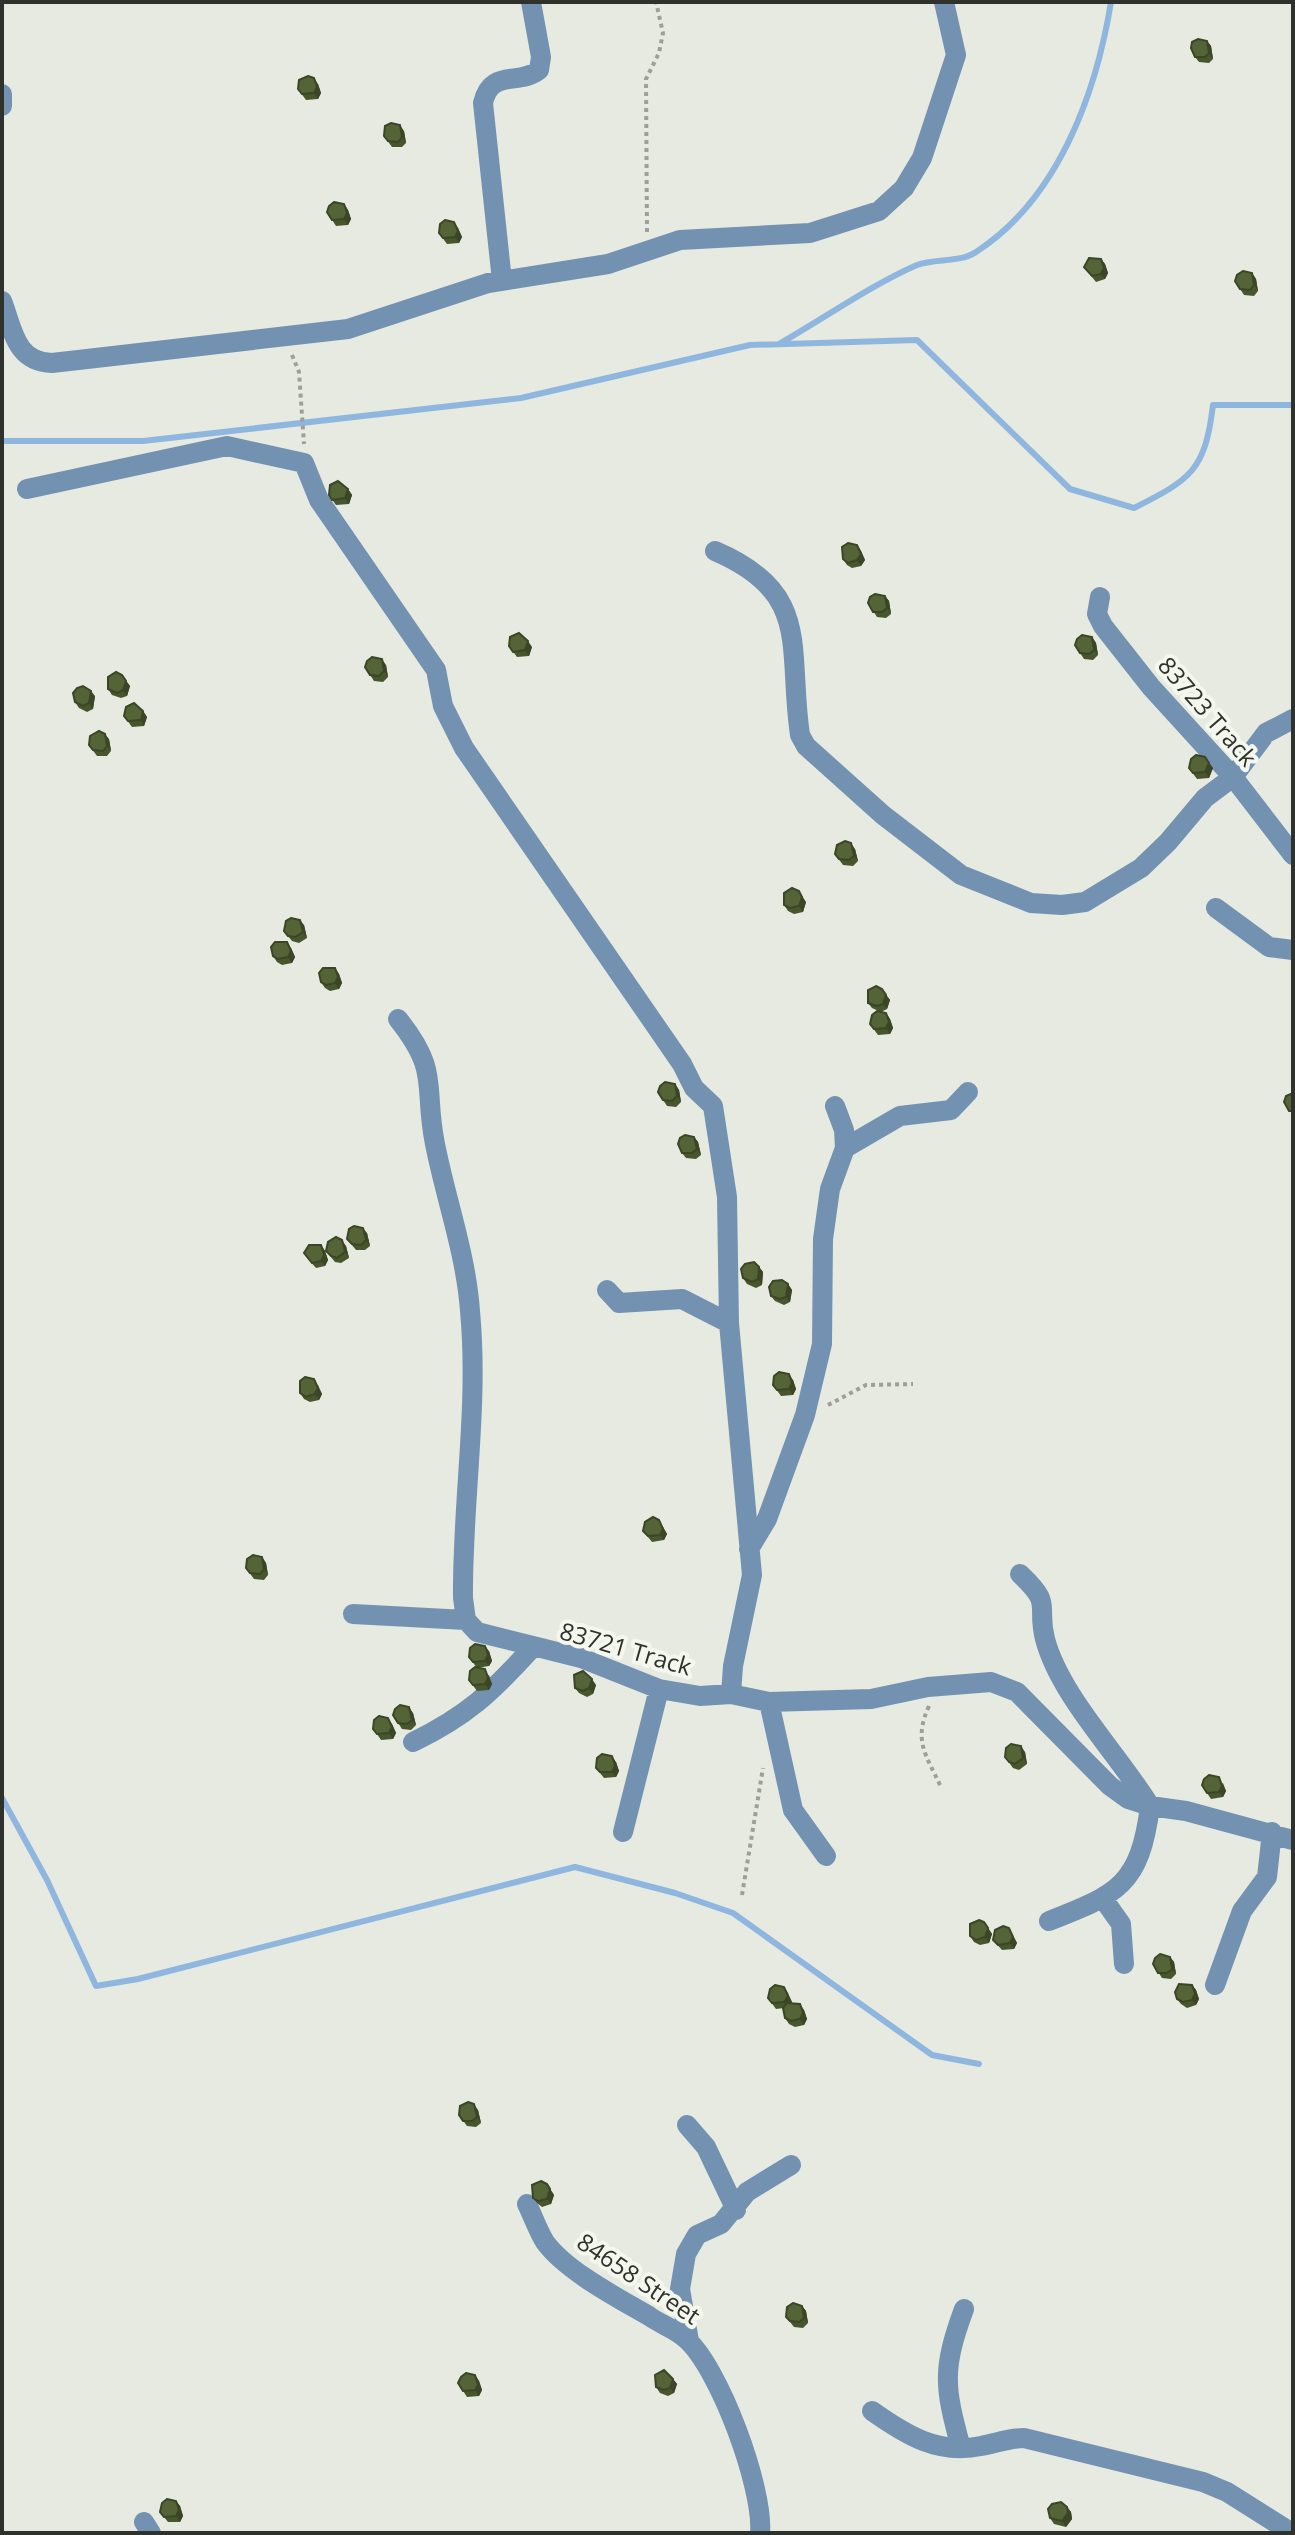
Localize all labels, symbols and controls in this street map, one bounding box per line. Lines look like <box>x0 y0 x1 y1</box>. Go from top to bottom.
street label: 83723 Track <box>1151 649 1265 773</box>
street label: 83721 Track <box>556 1613 696 1683</box>
street label: 84658 Street <box>571 2225 707 2331</box>

